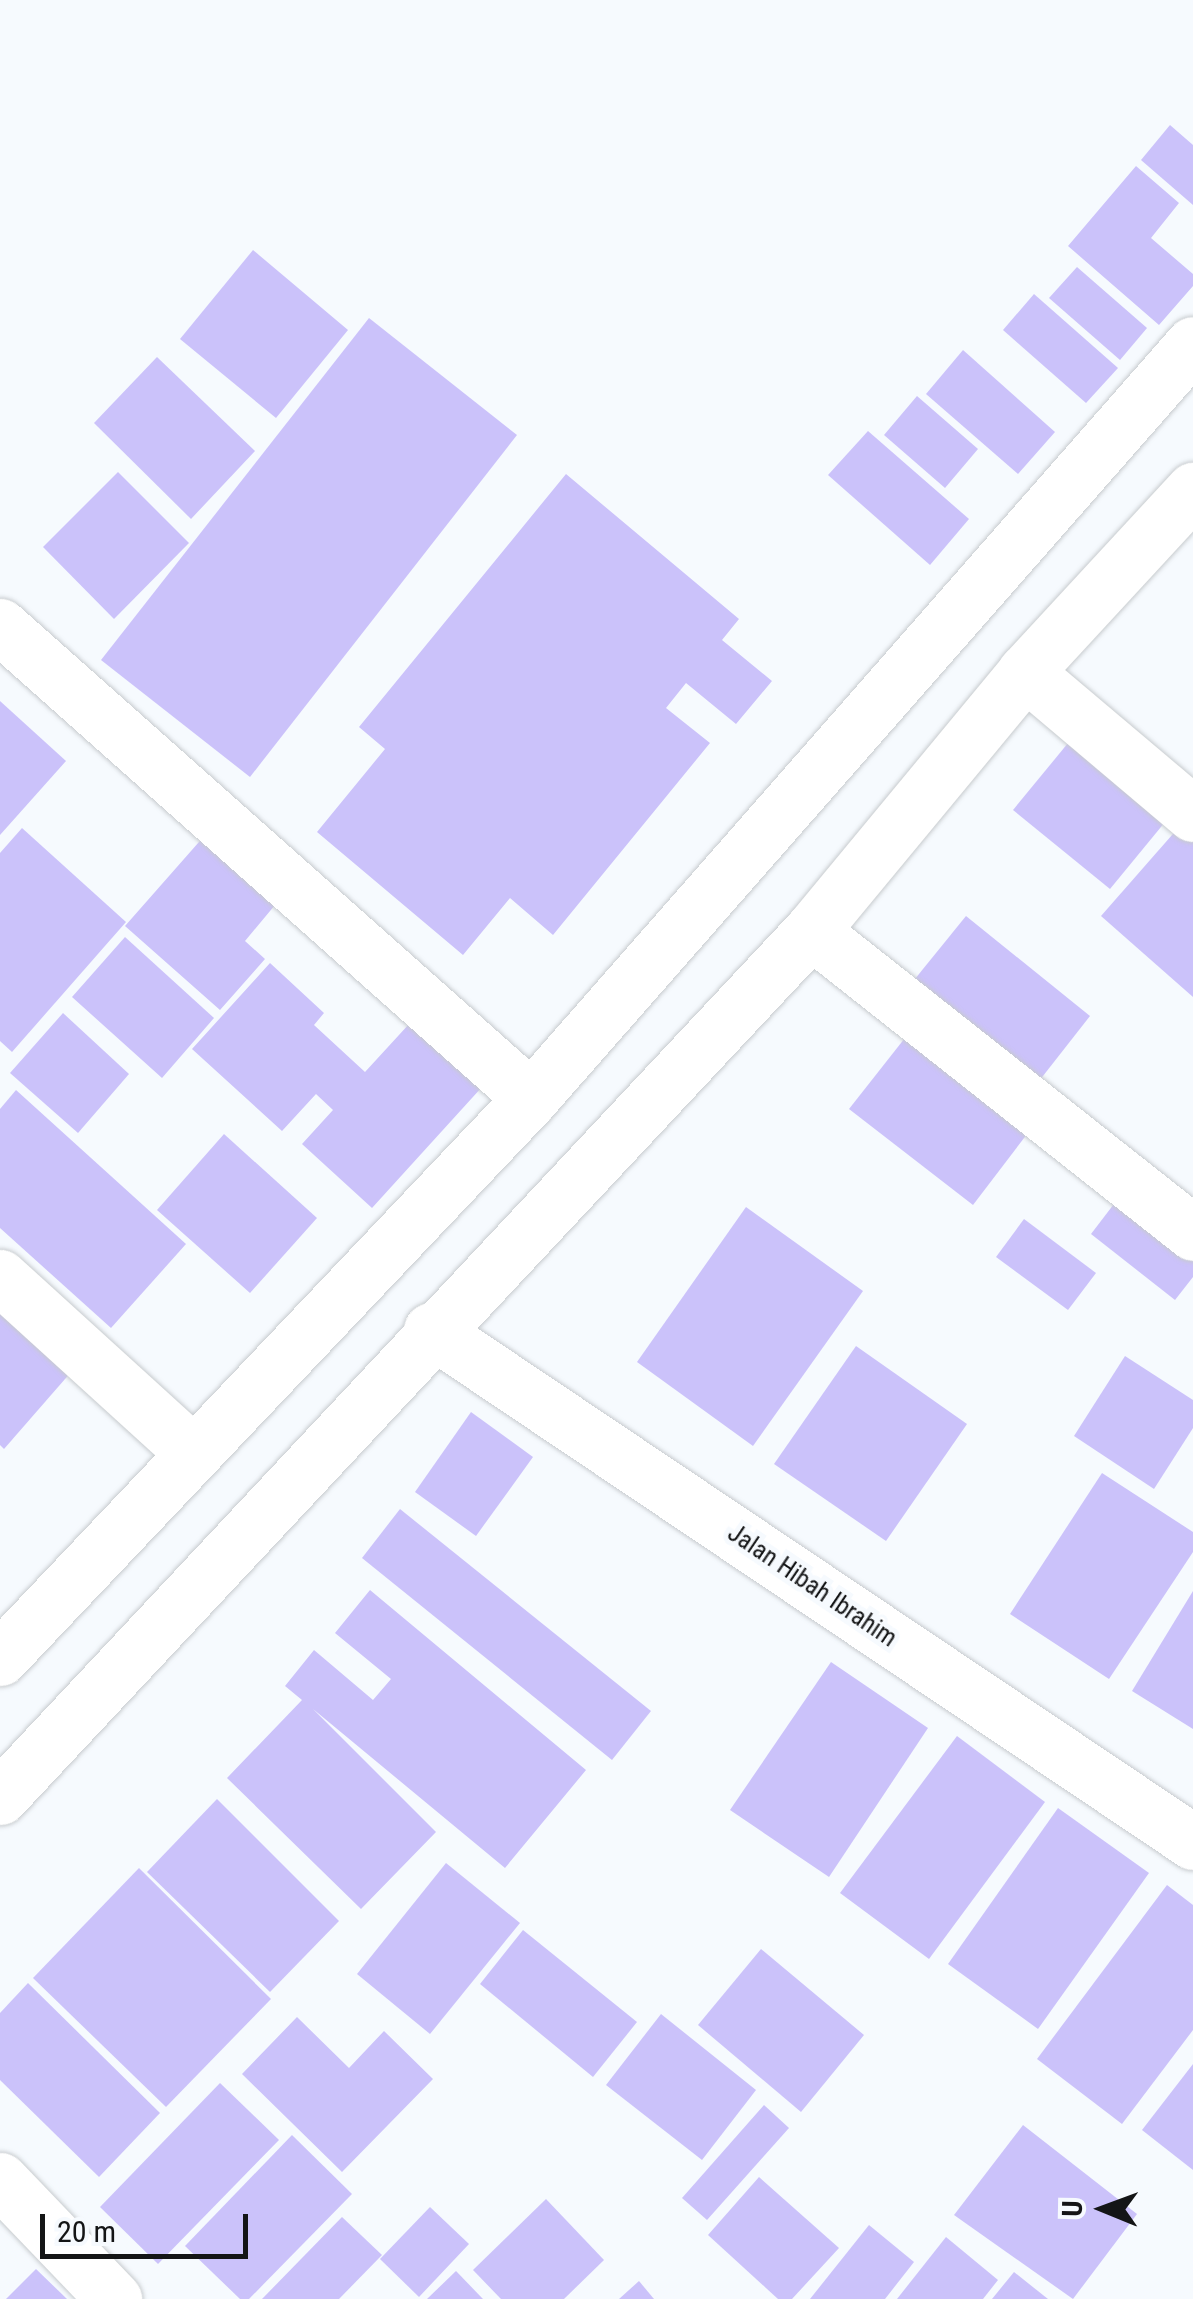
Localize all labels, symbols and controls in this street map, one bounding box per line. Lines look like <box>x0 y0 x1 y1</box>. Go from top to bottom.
street label: Jalan Hibah Ibrahim <box>722 1518 902 1654</box>
north arrow <box>1053 2159 1153 2259</box>
scale bar <box>45 2194 252 2256</box>
text: U <box>1056 2200 1089 2217</box>
text: 20 m <box>57 2214 116 2249</box>

